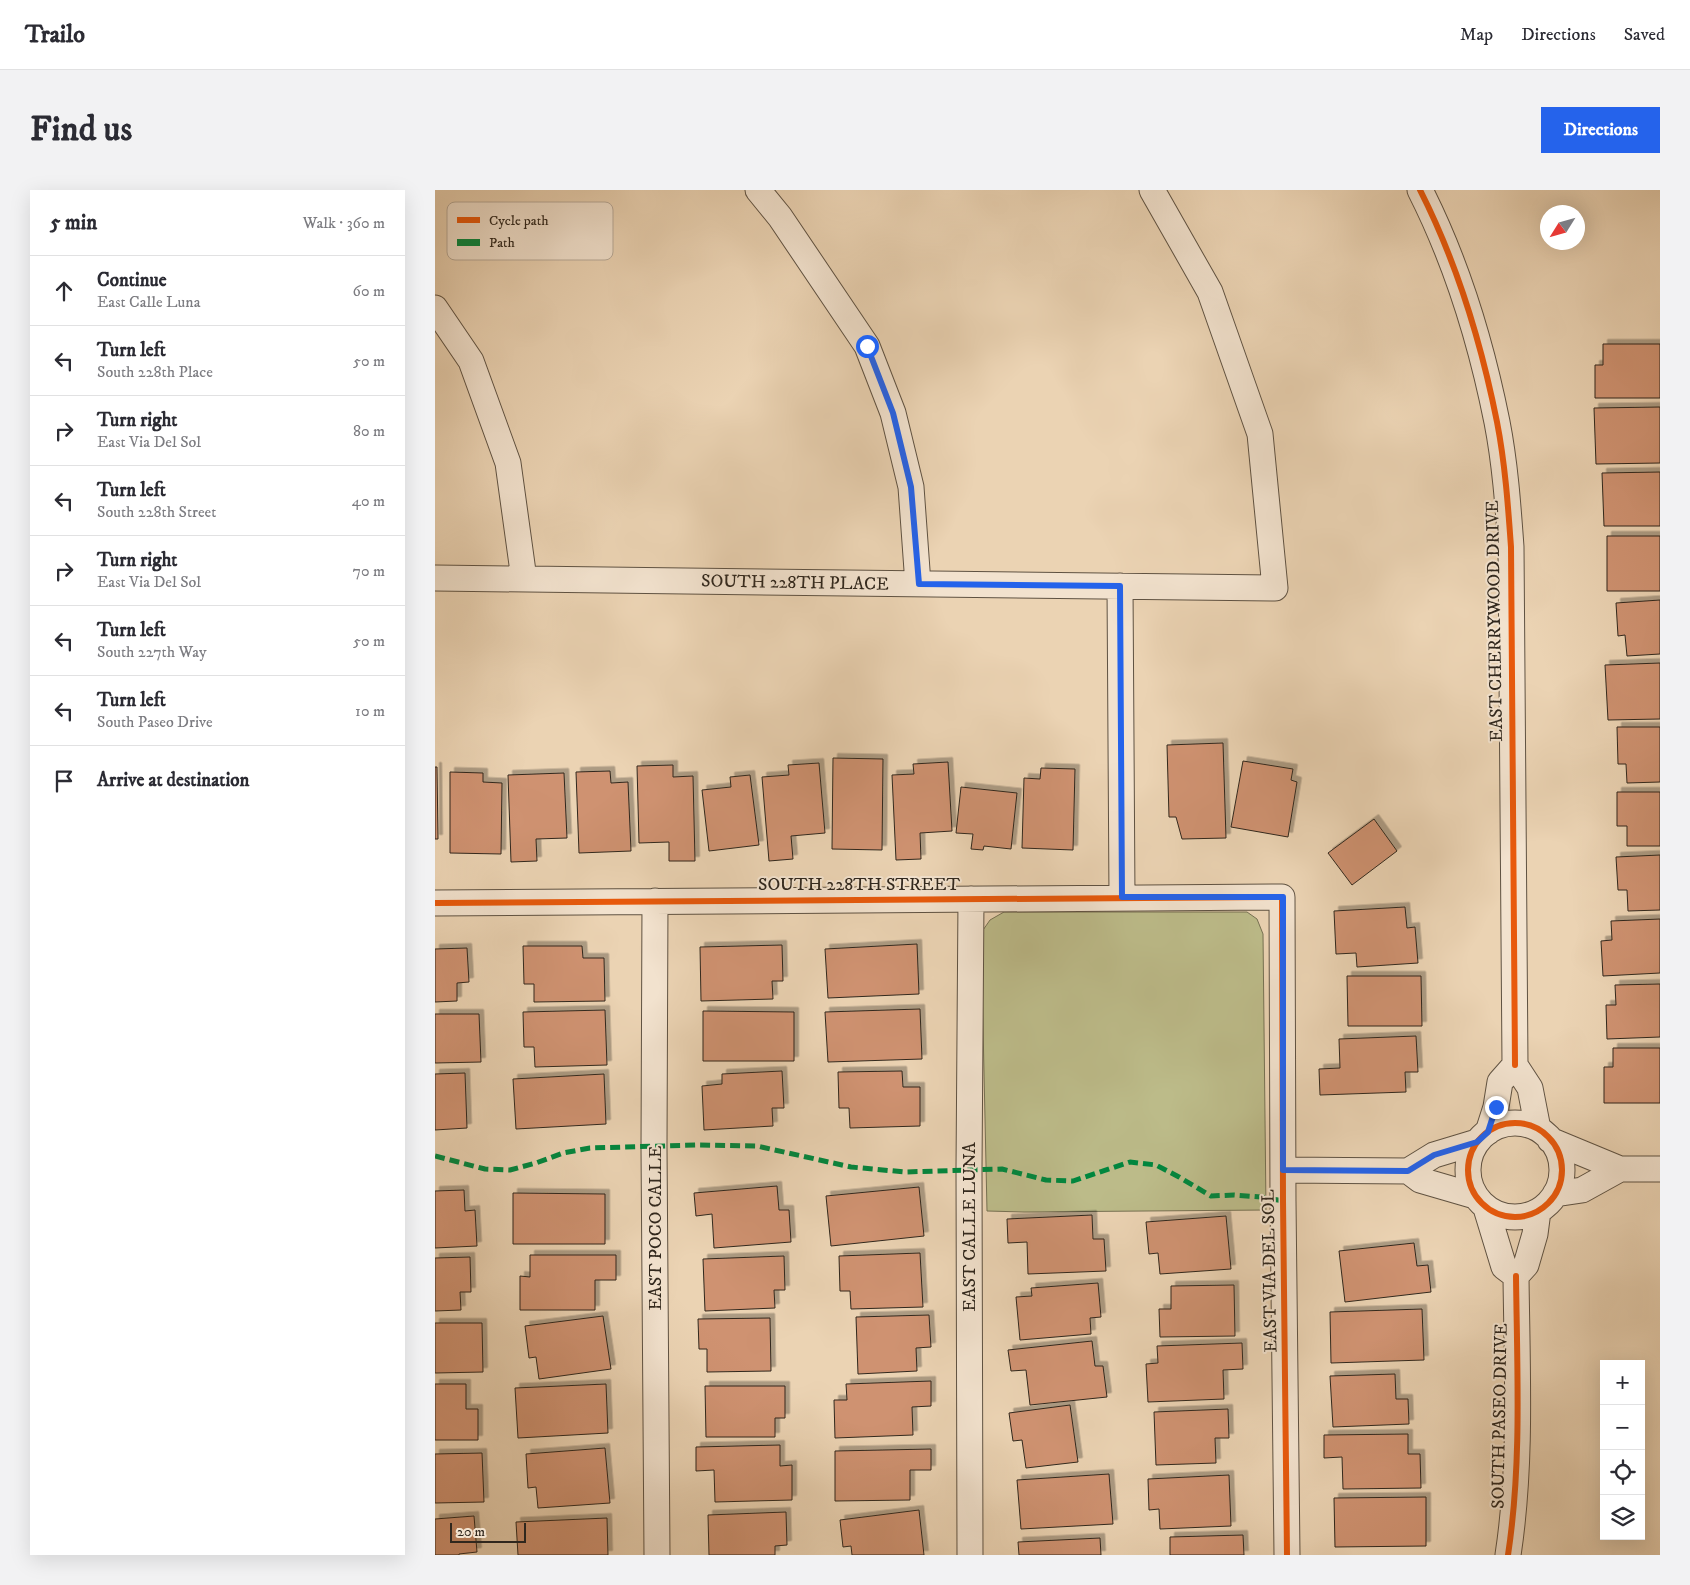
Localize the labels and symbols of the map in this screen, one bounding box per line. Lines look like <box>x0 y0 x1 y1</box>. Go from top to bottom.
legend <box>447 202 613 260</box>
north arrow <box>1540 205 1585 250</box>
text: Cycle path <box>489 212 549 230</box>
text: Path <box>489 234 516 252</box>
route start <box>856 335 879 358</box>
street label: EAST CHERRYWOOD DRIVE <box>1482 500 1508 742</box>
street label: SOUTH 228TH PLACE <box>701 570 889 596</box>
street label: SOUTH 228TH STREET <box>758 874 960 896</box>
route end <box>1485 1096 1508 1119</box>
street label: EAST CALLE LUNA <box>959 1142 981 1312</box>
street label: EAST POCO CALLE <box>645 1145 667 1311</box>
street label: EAST VIA DEL SOL <box>1258 1189 1282 1353</box>
street label: SOUTH PASEO DRIVE <box>1487 1323 1513 1509</box>
scale bar <box>450 1520 526 1543</box>

